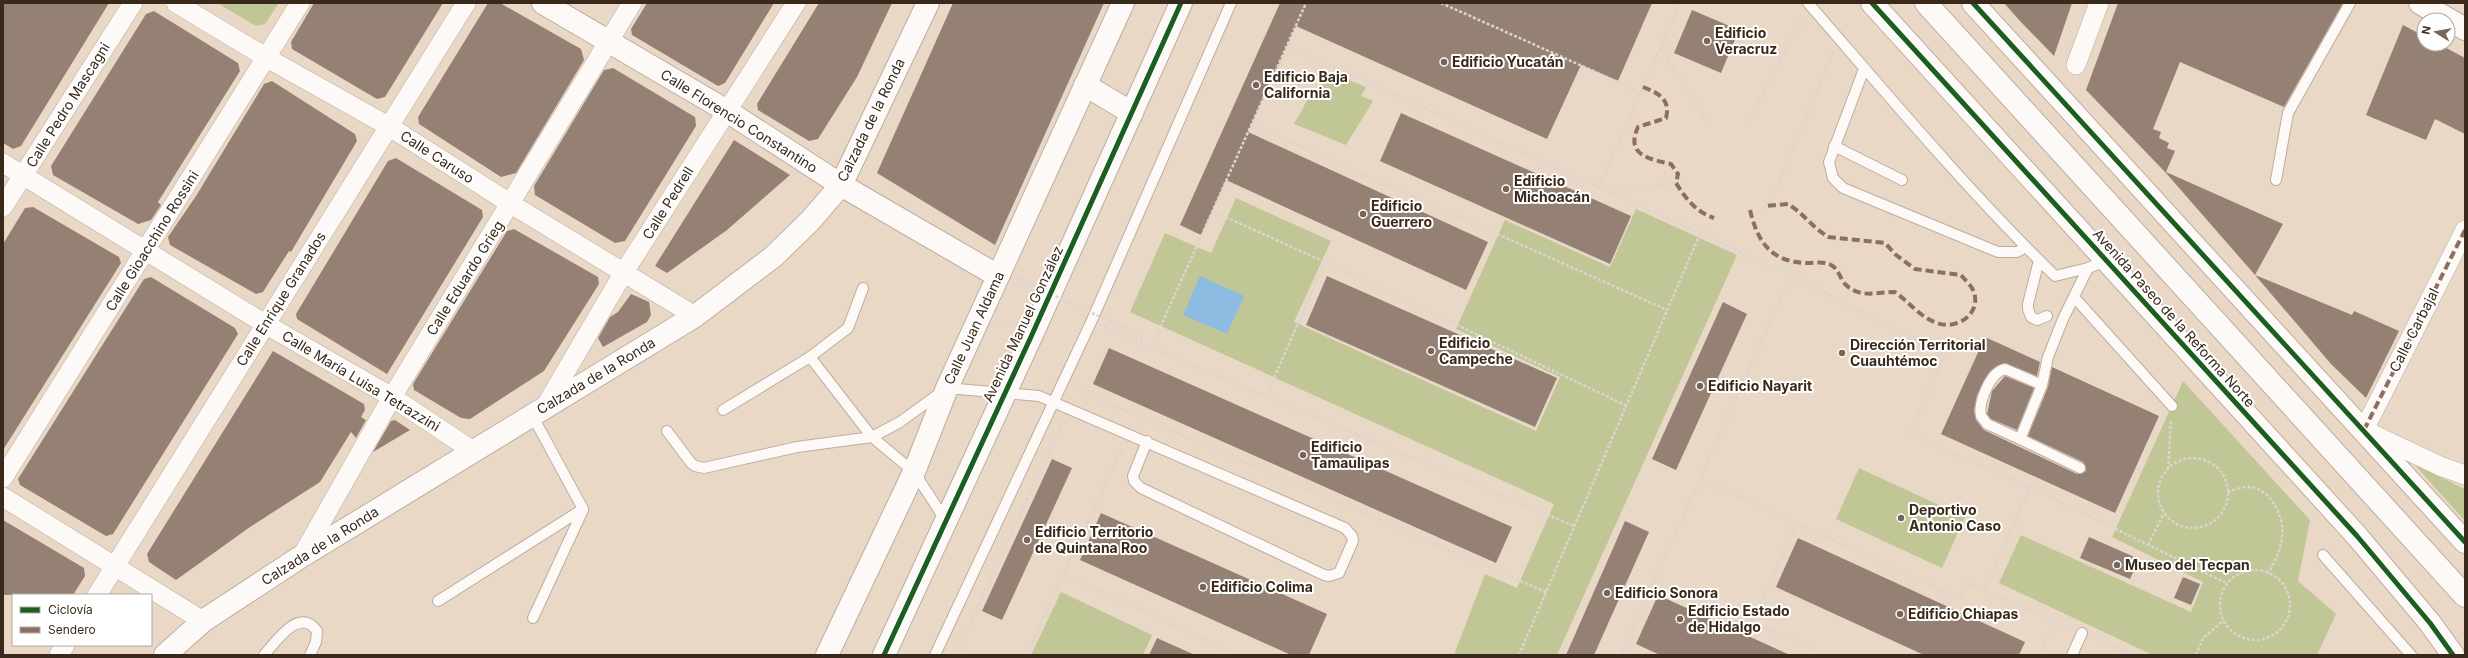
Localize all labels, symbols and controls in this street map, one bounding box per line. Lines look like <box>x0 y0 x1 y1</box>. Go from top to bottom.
north arrow <box>2416 12 2456 52</box>
place label: Edificio Veracruz <box>1715 24 1777 57</box>
text: N <box>2419 25 2434 36</box>
marker: Edificio Veracruz <box>1702 36 1712 46</box>
street label: Calle Pedro Mascagni <box>22 39 113 170</box>
place label: Edificio Yucatán <box>1452 53 1563 70</box>
street label: Calzada de la Ronda <box>833 55 908 184</box>
marker: Edificio Yucatán <box>1439 57 1449 67</box>
street label: Calle Florencio Constantino <box>658 65 821 176</box>
place label: Edificio Baja California <box>1264 68 1348 101</box>
marker: Edificio Baja California <box>1251 80 1261 90</box>
street label: Calle Caruso <box>397 126 477 187</box>
street label: Calle Pedrell <box>638 163 697 242</box>
street label: Calle Gioacchino Rossini <box>101 167 202 314</box>
place label: Edificio Michoacán <box>1514 172 1590 205</box>
marker: Edificio Michoacán <box>1501 184 1511 194</box>
place label: Edificio Guerrero <box>1371 197 1432 230</box>
marker: Edificio Guerrero <box>1358 209 1368 219</box>
street label: Calle Eduardo Grieg <box>422 217 507 338</box>
street label: Avenida Paseo de la Reforma Norte <box>2090 225 2259 410</box>
street label: Calle Enrique Granados <box>232 228 329 369</box>
street label: Avenida Manuel González <box>979 243 1066 405</box>
street label: Calle Juan Aldama <box>940 268 1007 387</box>
street label: Calle Carbajal <box>2385 285 2442 375</box>
street label: Calle María Luisa Tetrazzini <box>279 327 443 435</box>
street label: Calzada de la Ronda <box>533 333 658 418</box>
place label: Edificio Campeche <box>1439 334 1513 367</box>
place label: Dirección Territorial Cuauhtémoc <box>1850 336 1986 369</box>
marker: Edificio Campeche <box>1426 346 1436 356</box>
marker: Dirección Territorial Cuauhtémoc <box>1837 348 1847 358</box>
place label: Edificio Nayarit <box>1708 377 1812 394</box>
marker: Edificio Nayarit <box>1695 381 1705 391</box>
place label: Edificio Tamaulipas <box>1311 438 1390 471</box>
marker: Edificio Tamaulipas <box>1298 450 1308 460</box>
place label: Deportivo Antonio Caso <box>1909 501 2001 534</box>
street label: Calzada de la Ronda <box>258 503 382 589</box>
marker: Deportivo Antonio Caso <box>1896 513 1906 523</box>
place label: Edificio Territorio de Quintana Roo <box>1035 523 1154 556</box>
marker: Edificio Territorio de Quintana Roo <box>1022 535 1032 545</box>
place label: Museo del Tecpan <box>2125 556 2250 573</box>
marker: Museo del Tecpan <box>2112 560 2122 570</box>
place label: Edificio Colima <box>1211 578 1313 595</box>
marker: Edificio Colima <box>1198 582 1208 592</box>
place label: Edificio Sonora <box>1615 584 1718 601</box>
marker: Edificio Sonora <box>1602 588 1612 598</box>
legend <box>12 594 152 646</box>
text: Ciclovía <box>48 602 93 617</box>
place label: Edificio Estado de Hidalgo <box>1688 602 1790 635</box>
place label: Edificio Chiapas <box>1908 605 2019 622</box>
marker: Edificio Chiapas <box>1895 609 1905 619</box>
marker: Edificio Estado de Hidalgo <box>1675 614 1685 624</box>
text: Sendero <box>48 622 96 637</box>

